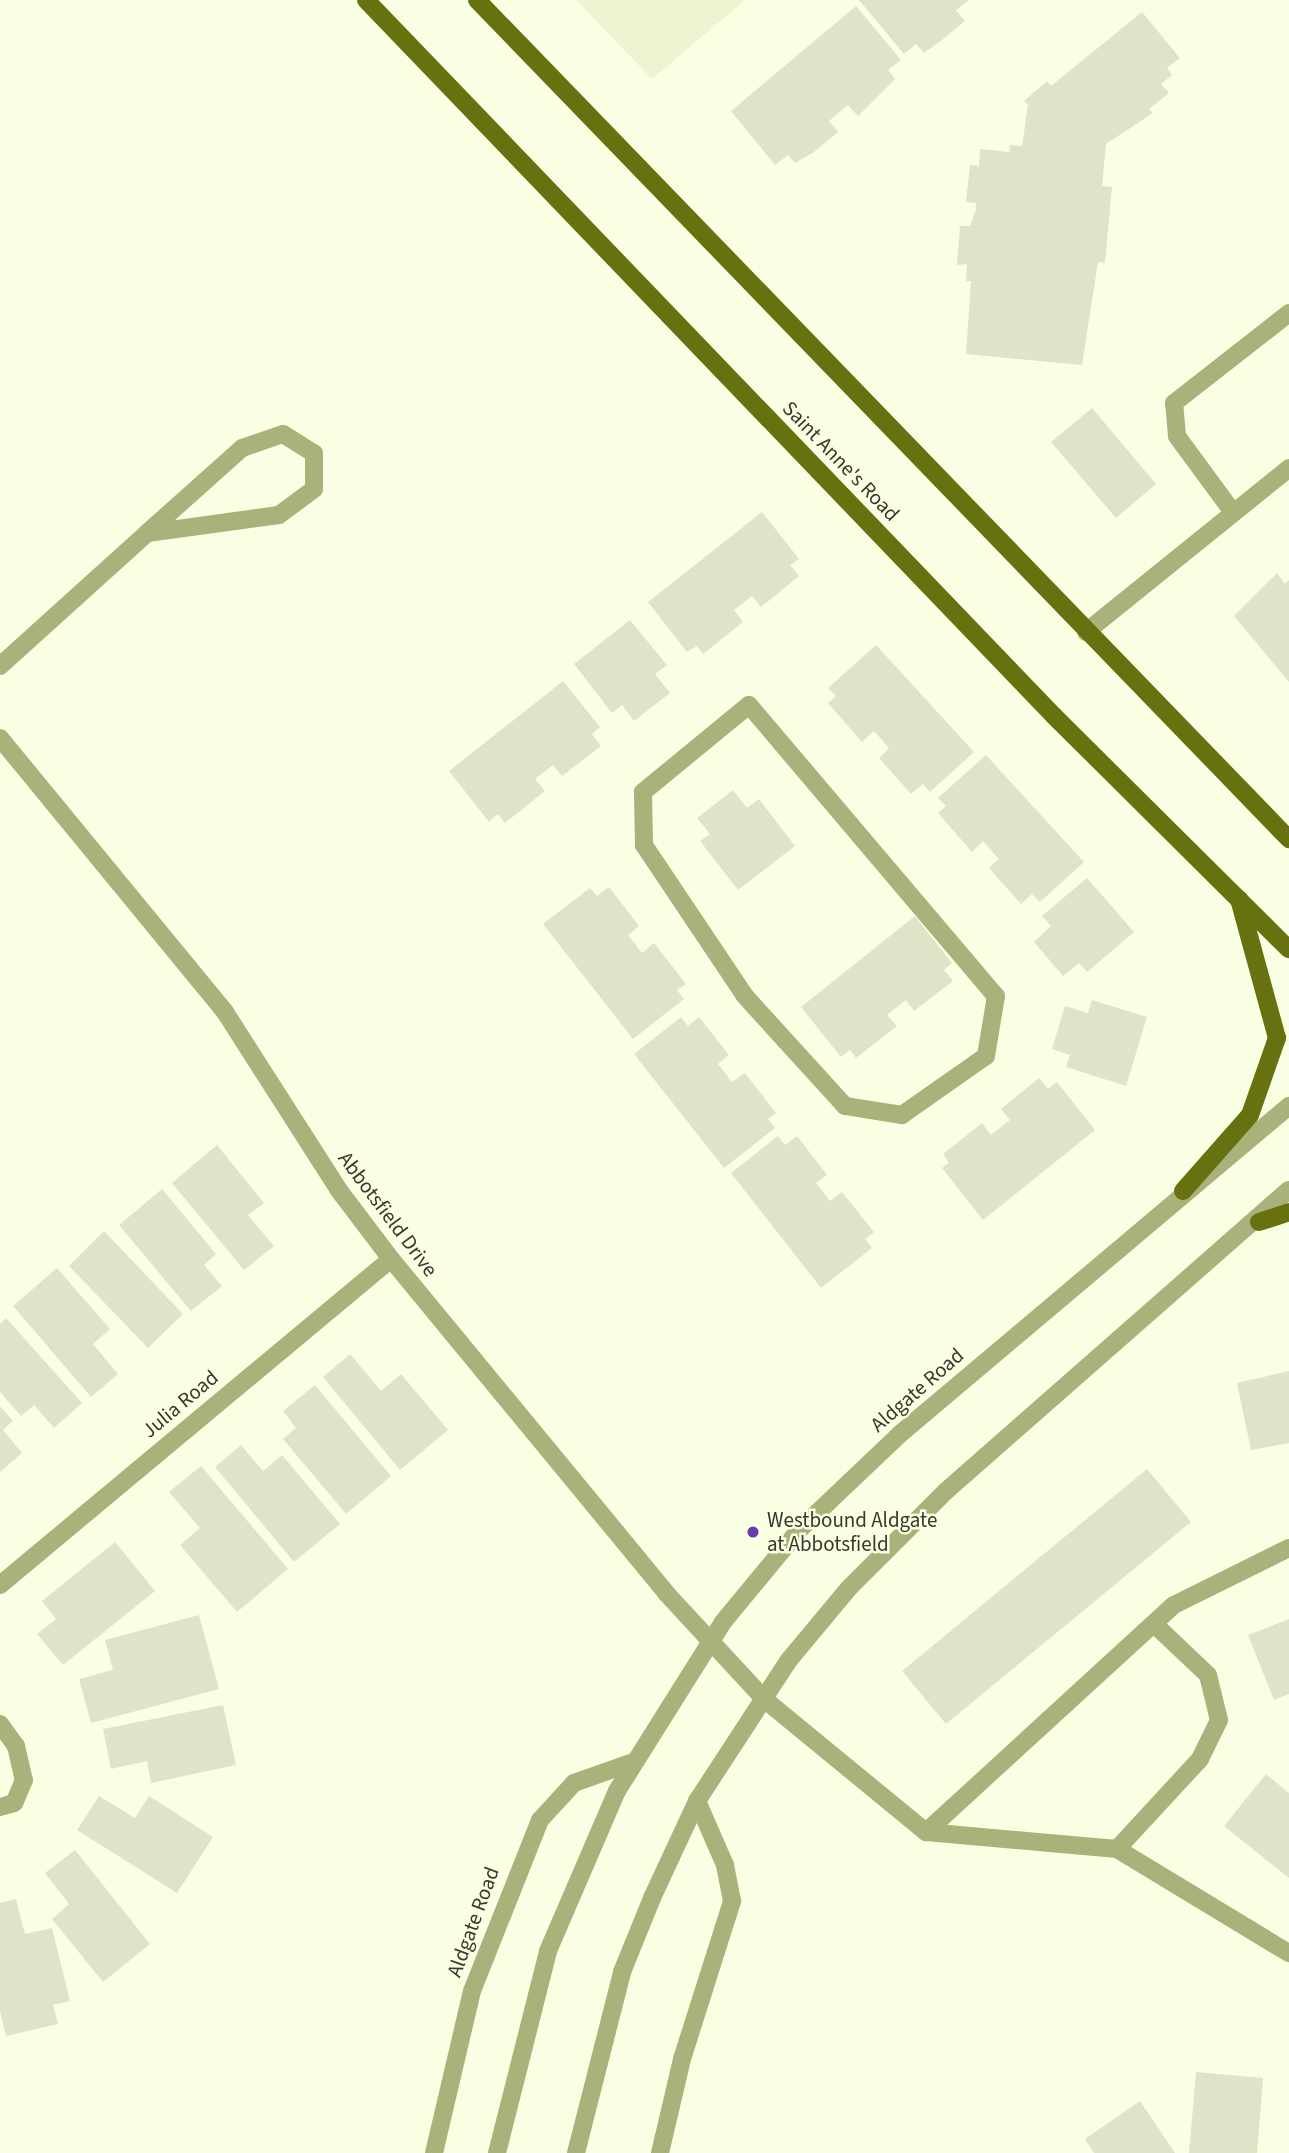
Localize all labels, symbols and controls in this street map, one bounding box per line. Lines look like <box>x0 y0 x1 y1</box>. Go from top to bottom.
street label: Saint Anne's Road <box>777 396 905 526</box>
street label: Abbotsfield Drive <box>333 1147 443 1281</box>
street label: Aldgate Road <box>865 1343 969 1437</box>
street label: Julia Road <box>137 1365 223 1443</box>
place label: Westbound Aldgate at Abbotsfield <box>767 1507 937 1557</box>
marker: Westbound Aldgate at Abbotsfield <box>745 1524 761 1540</box>
street label: Aldgate Road <box>441 1863 505 1981</box>

